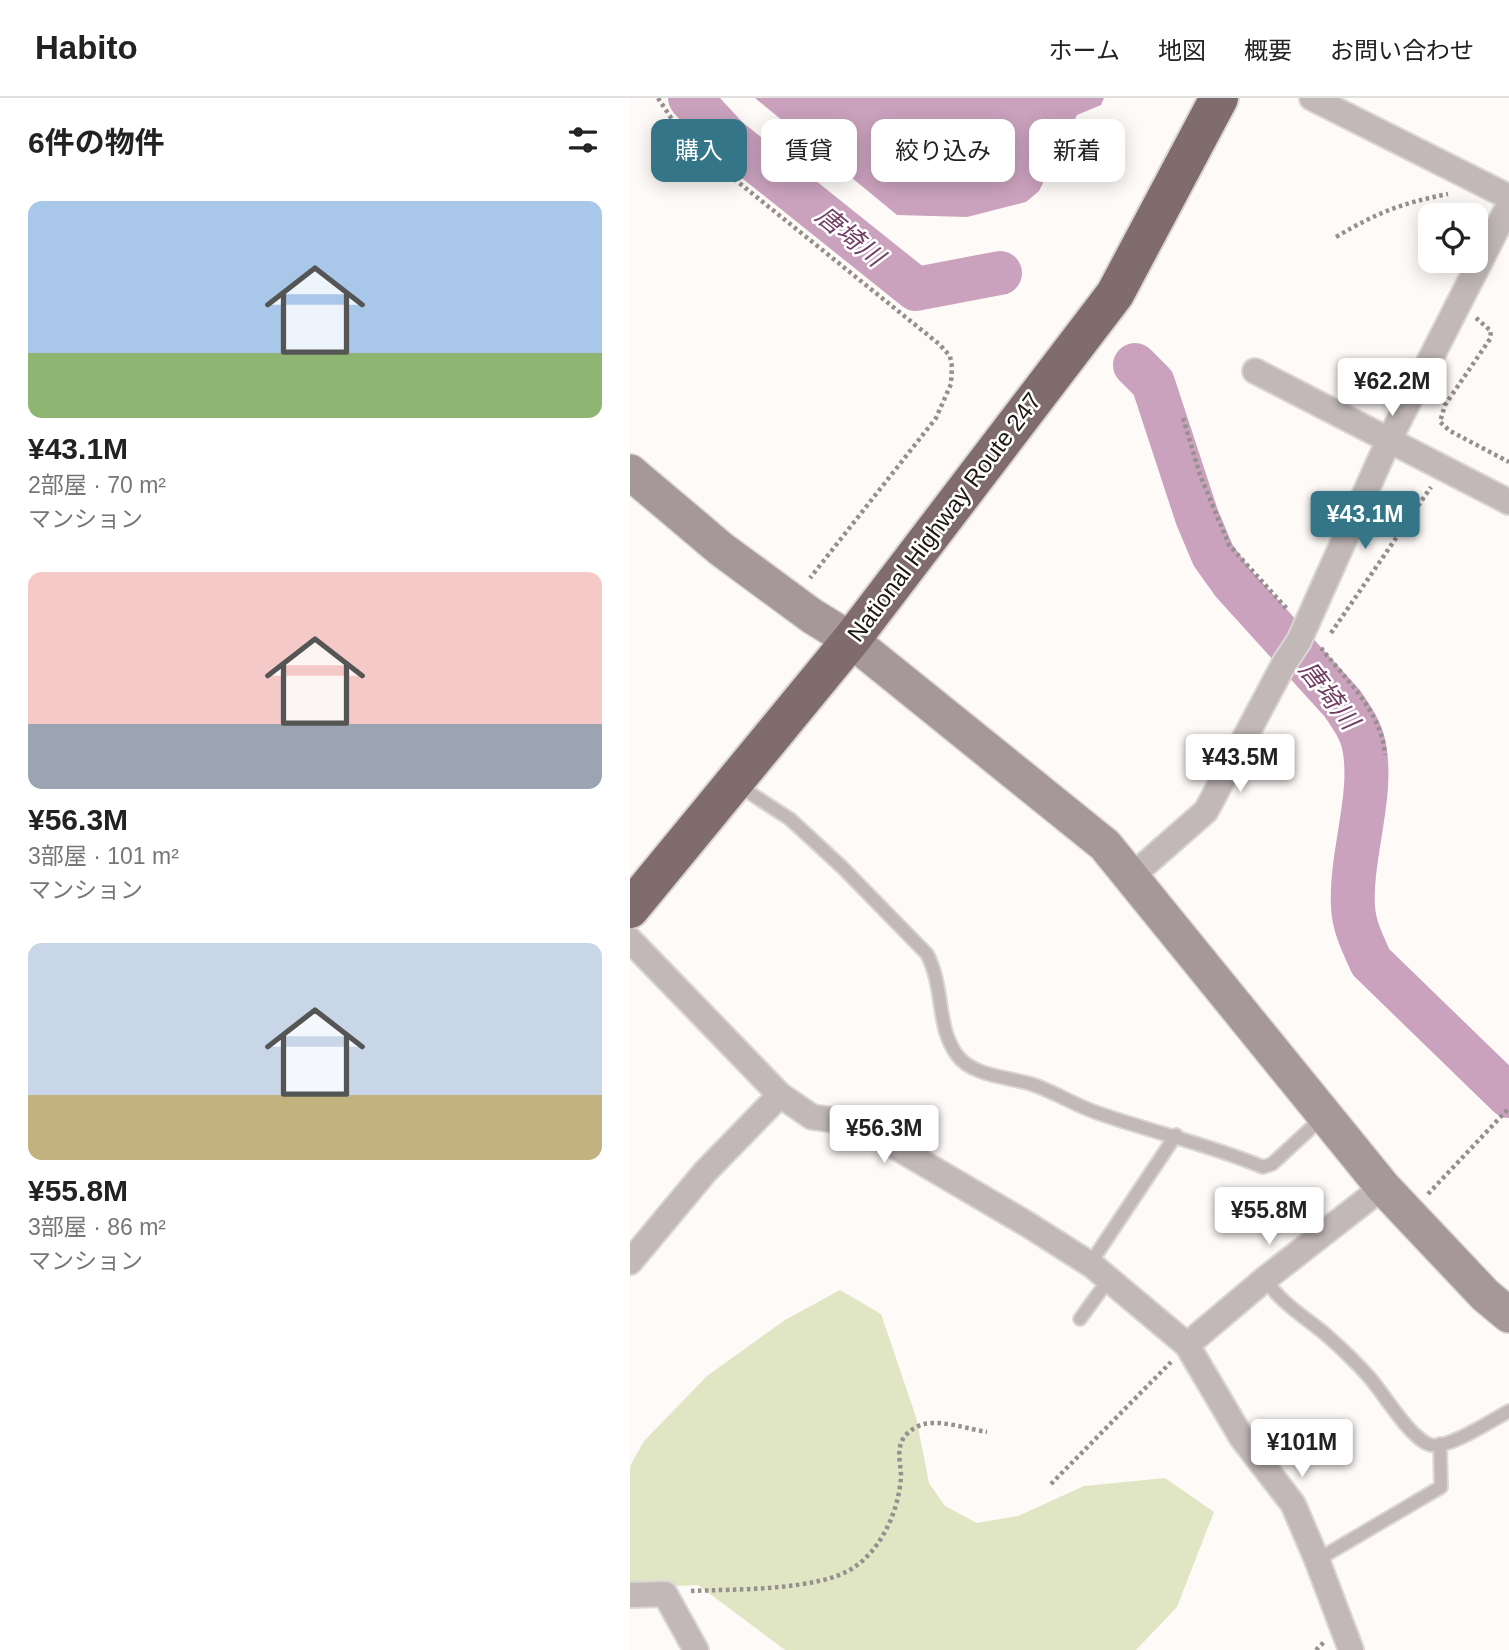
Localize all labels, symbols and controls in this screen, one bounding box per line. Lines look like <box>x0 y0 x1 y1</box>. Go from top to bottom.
text: Habito <box>35 29 138 66</box>
text: ホーム <box>1049 37 1120 64</box>
text: 地図 <box>1158 37 1206 64</box>
text: 概要 <box>1244 37 1292 64</box>
text: お問い合わせ <box>1330 37 1474 64</box>
chip: 購入 <box>651 119 747 182</box>
chip: 賃貸 <box>761 119 857 182</box>
chip: 絞り込み <box>871 119 1015 182</box>
chip: 新着 <box>1029 119 1125 182</box>
icon: filters <box>564 121 602 159</box>
text: 6件の物件 <box>28 126 165 159</box>
water label: 唐埼川 <box>810 200 892 274</box>
map controls <box>1418 203 1488 273</box>
button: locate <box>1418 203 1488 273</box>
icon: home <box>252 247 378 373</box>
pin: ¥62.2M <box>1335 358 1449 418</box>
text: ¥62.2M <box>1354 368 1430 394</box>
street label: National Highway Route 247 <box>842 387 1046 647</box>
text: ¥43.1M <box>28 432 128 465</box>
text: 2部屋 · 70 m² <box>28 472 166 498</box>
pin: ¥43.1M <box>1308 491 1422 551</box>
text: ¥43.1M <box>1327 501 1403 527</box>
text: マンション <box>28 506 143 532</box>
icon: home <box>252 618 378 744</box>
water label: 唐埼川 <box>1293 655 1367 737</box>
pin: ¥43.5M <box>1183 734 1297 794</box>
text: ¥43.5M <box>1202 744 1278 770</box>
text: ¥56.3M <box>28 803 128 836</box>
text: 3部屋 · 101 m² <box>28 843 179 869</box>
text: マンション <box>28 877 143 903</box>
icon: home <box>252 989 378 1115</box>
pin: ¥56.3M <box>827 1105 941 1165</box>
text: ¥56.3M <box>846 1115 922 1141</box>
text: ¥55.8M <box>28 1174 128 1207</box>
pin: ¥55.8M <box>1212 1188 1326 1247</box>
text: ¥55.8M <box>1231 1197 1307 1223</box>
text: 3部屋 · 86 m² <box>28 1214 166 1240</box>
text: マンション <box>28 1248 143 1274</box>
pin: ¥101M <box>1253 1420 1351 1479</box>
text: ¥101M <box>1267 1429 1337 1455</box>

